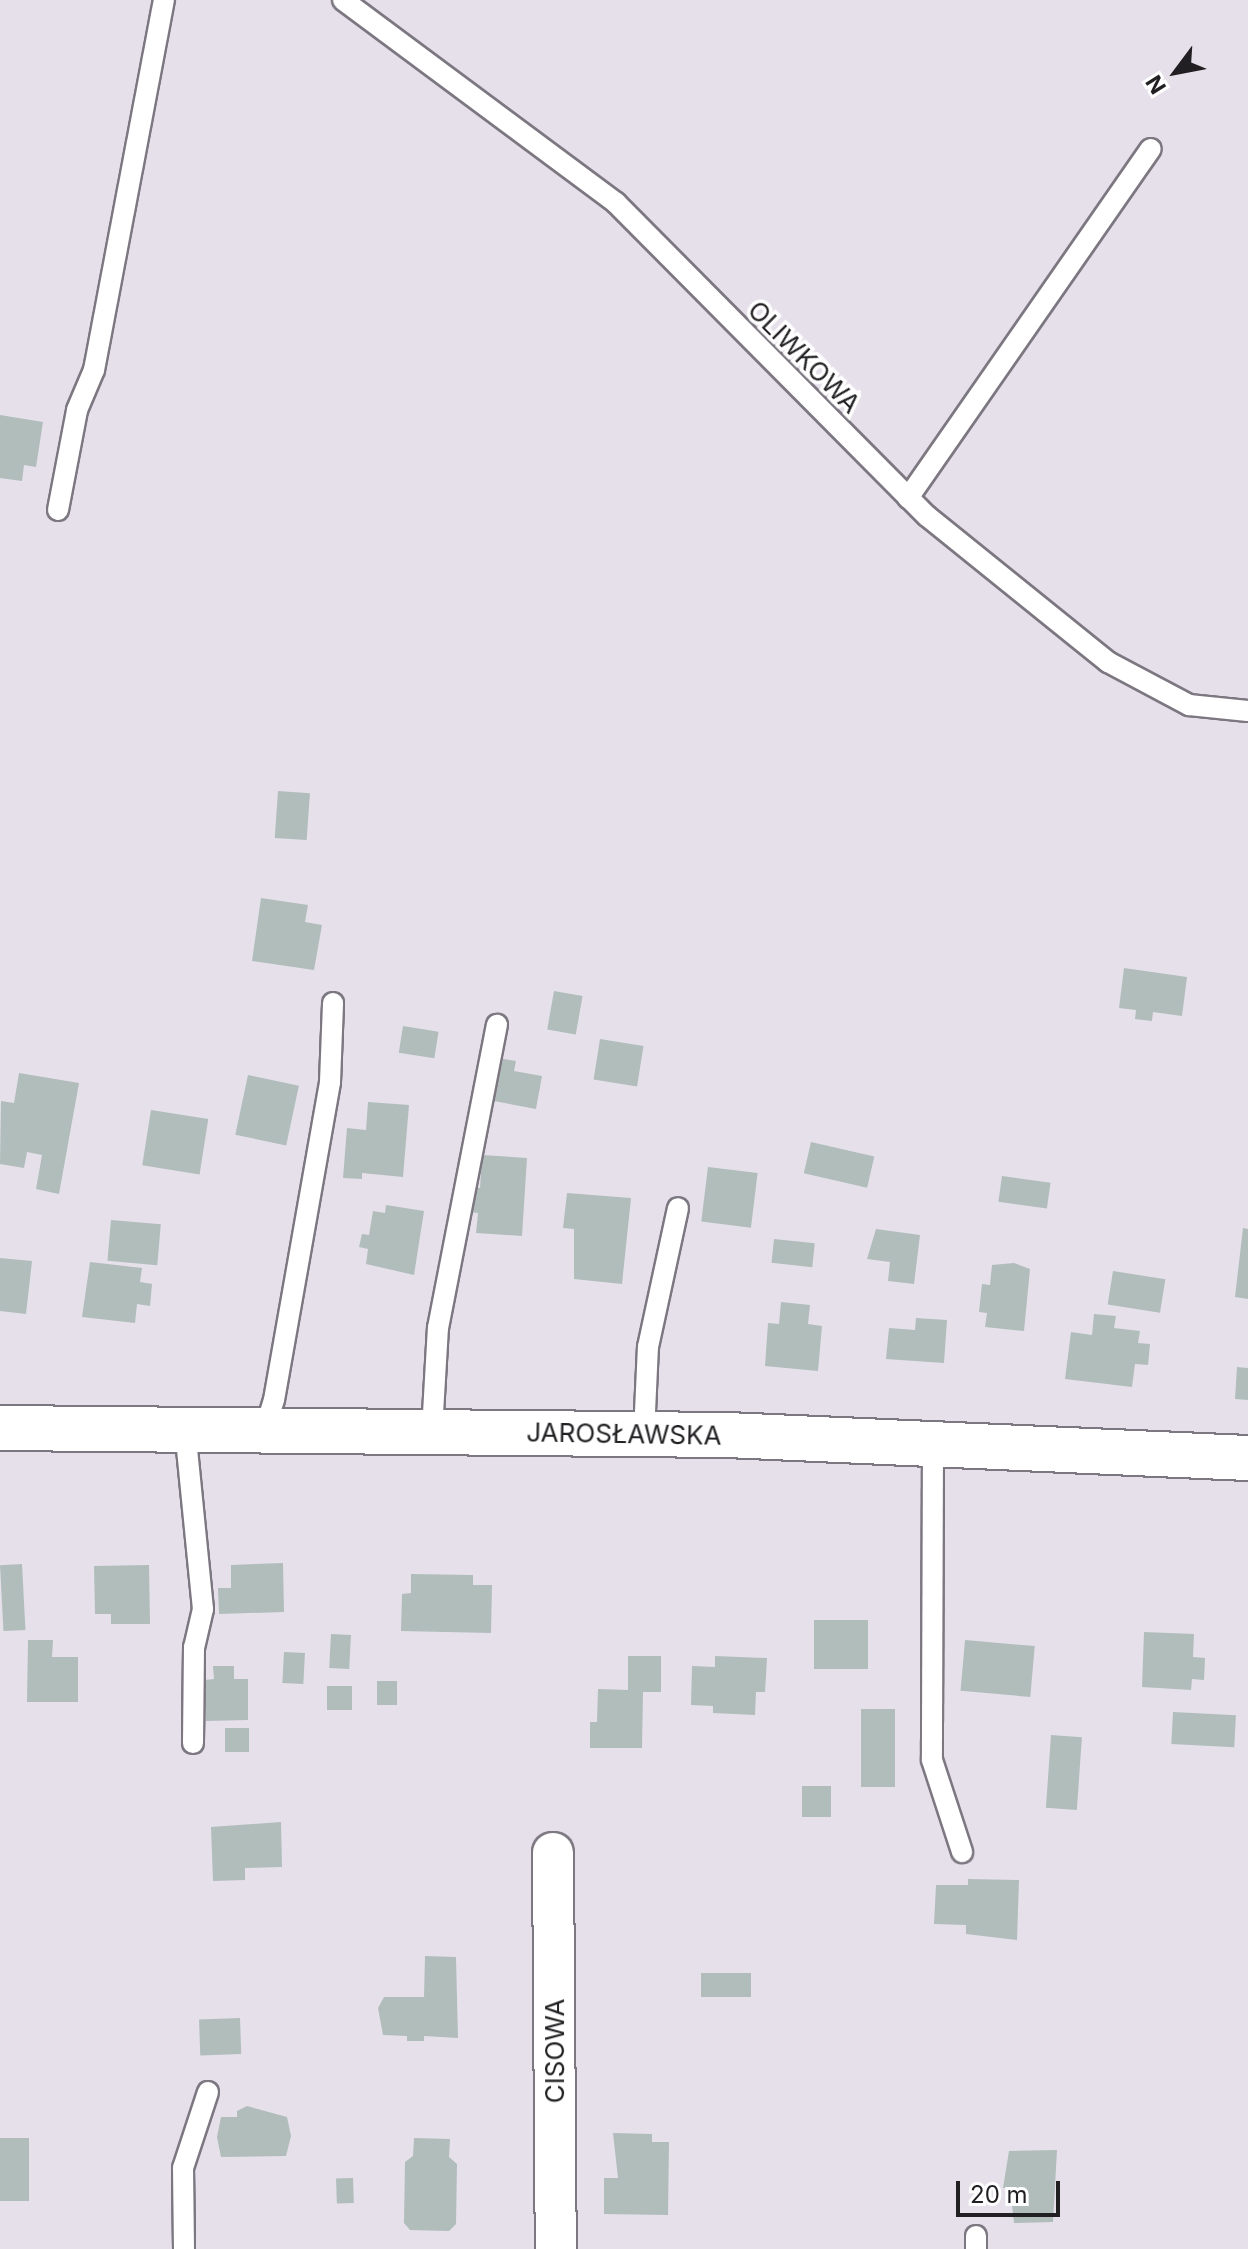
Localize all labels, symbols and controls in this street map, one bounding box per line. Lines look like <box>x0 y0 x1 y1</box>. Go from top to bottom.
north arrow <box>1136 32 1216 112</box>
text: N <box>1140 71 1171 99</box>
street label: OLIWKOWA <box>741 294 867 420</box>
street label: JAROSŁAWSKA <box>526 1417 722 1451</box>
street label: CISOWA <box>539 1999 571 2103</box>
scale bar <box>960 2165 1064 2215</box>
text: 20 m <box>970 2180 1028 2209</box>

